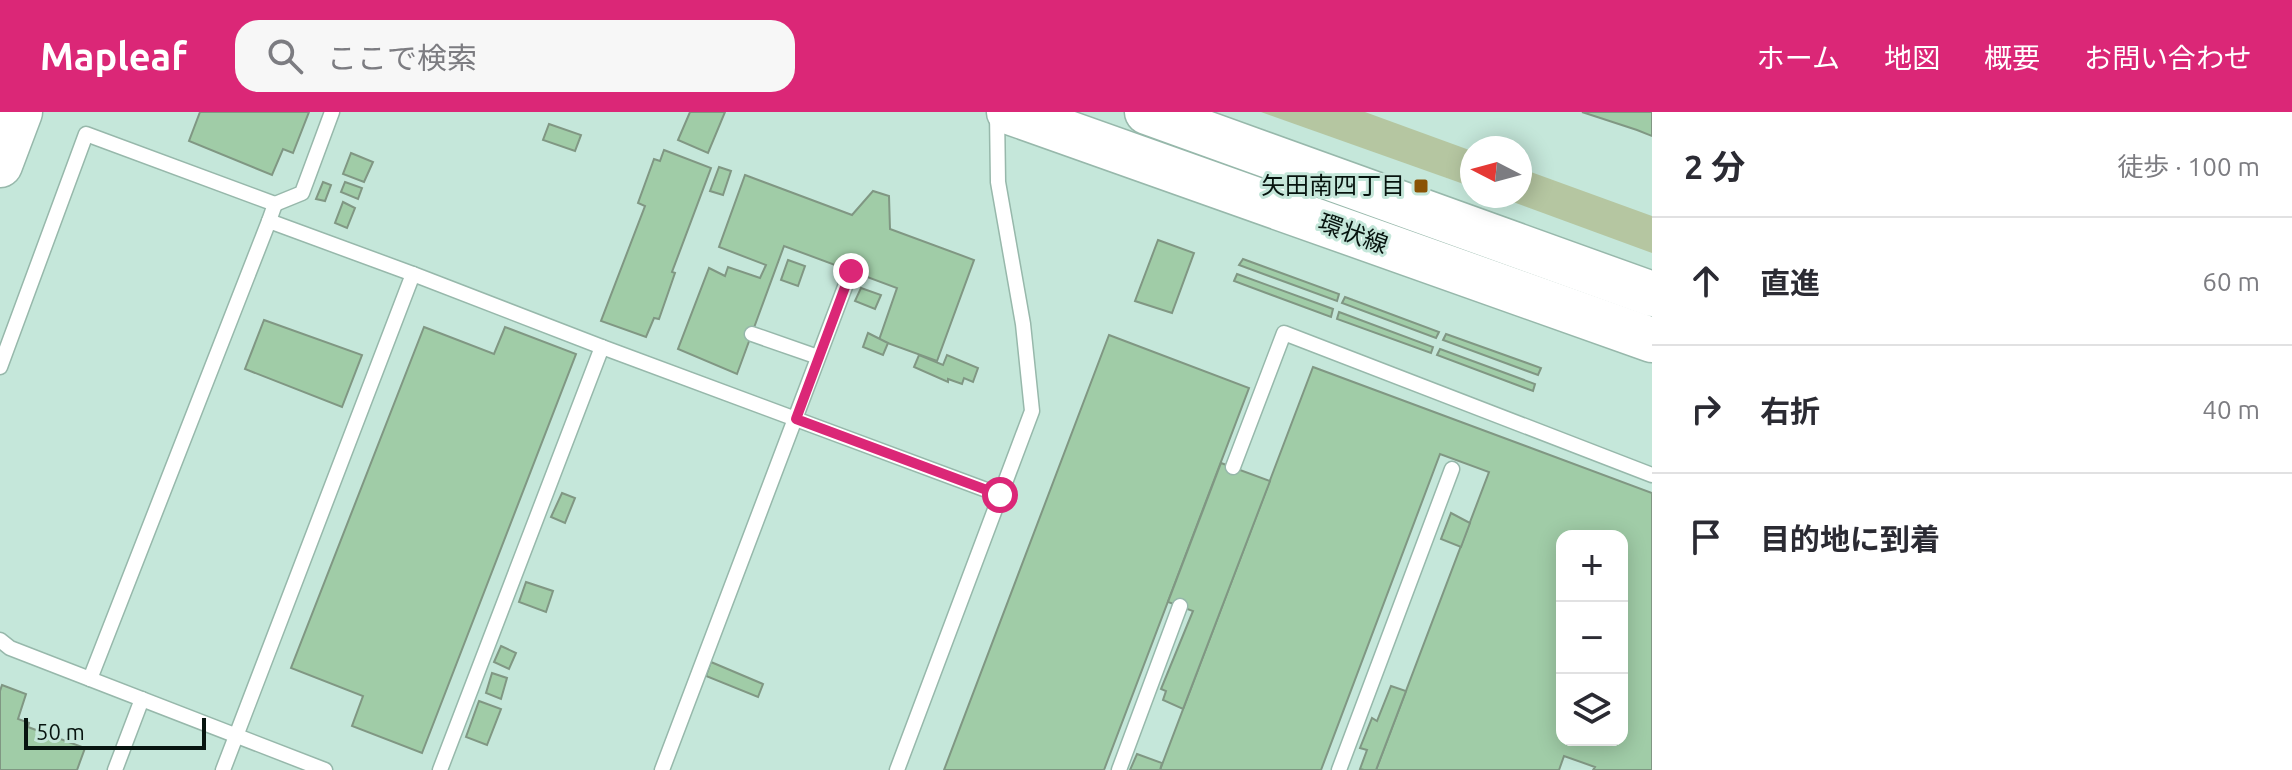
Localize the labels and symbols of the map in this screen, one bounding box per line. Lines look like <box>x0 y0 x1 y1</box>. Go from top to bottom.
north arrow <box>1460 136 1532 208</box>
place label: 矢田南四丁目 <box>1261 172 1405 199</box>
marker: 矢田南四丁目 <box>1412 177 1430 195</box>
street label: 環状線 <box>1315 209 1392 259</box>
route end <box>833 253 869 289</box>
route start <box>982 477 1018 513</box>
scale bar <box>24 714 206 750</box>

